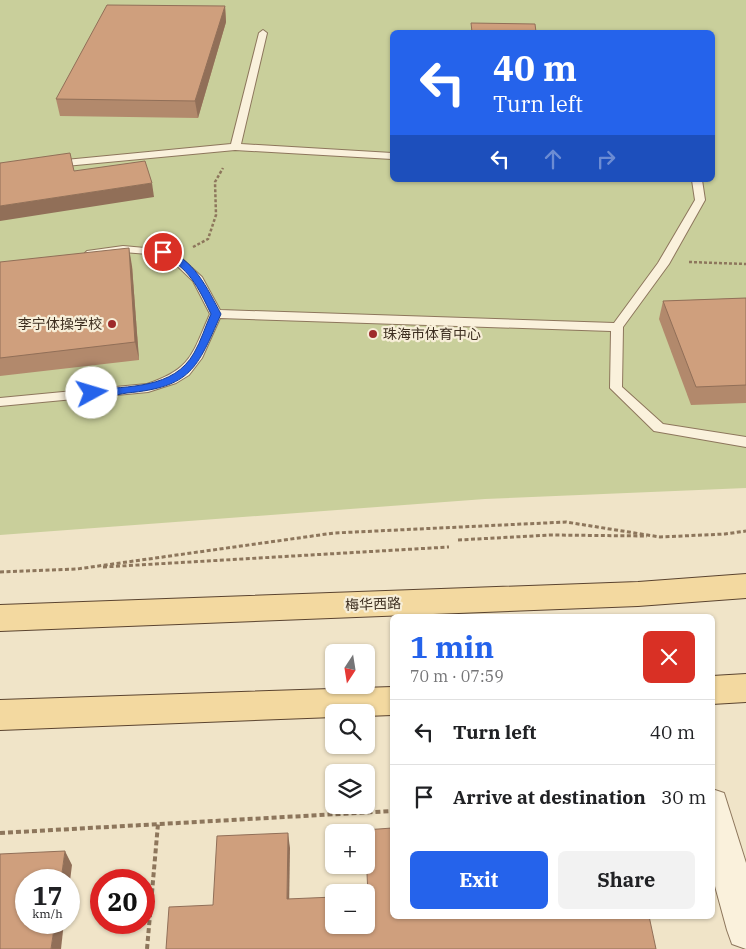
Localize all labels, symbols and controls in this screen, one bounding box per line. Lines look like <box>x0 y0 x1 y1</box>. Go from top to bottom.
text: 40 m <box>493 45 577 91</box>
icon: left <box>410 50 475 115</box>
text: Turn left <box>493 89 583 118</box>
icon: left <box>486 145 514 173</box>
icon: ahead <box>539 145 567 173</box>
icon: right <box>592 145 620 173</box>
pin <box>142 231 184 273</box>
icon: arrive <box>149 238 177 266</box>
place label: 李宁体操学校 <box>18 315 102 333</box>
marker: 李宁体操学校 <box>106 318 118 330</box>
place label: 珠海市体育中心 <box>383 325 481 343</box>
marker: 珠海市体育中心 <box>367 328 379 340</box>
position arrow <box>65 366 117 418</box>
street label: 梅华西路 <box>345 594 401 614</box>
text: 1 min <box>410 627 494 666</box>
button: close <box>643 631 695 683</box>
north arrow <box>325 644 375 694</box>
map controls <box>325 644 375 934</box>
text: 70 m · 07:59 <box>410 666 504 686</box>
button: search <box>325 704 375 754</box>
icon: left <box>410 718 438 746</box>
text: Turn left <box>453 720 536 744</box>
text: 40 m <box>650 720 695 744</box>
button: layers <box>325 764 375 814</box>
icon: arrive <box>410 783 438 811</box>
text: Arrive at destination <box>453 785 646 809</box>
text: 30 m <box>661 785 706 809</box>
button: + <box>325 824 375 874</box>
button: Exit <box>410 851 548 909</box>
button: Share <box>558 851 695 909</box>
speed limit sign: 20 <box>90 869 155 934</box>
text: 17 <box>32 879 63 912</box>
button: − <box>325 884 375 934</box>
text: km/h <box>32 906 63 921</box>

